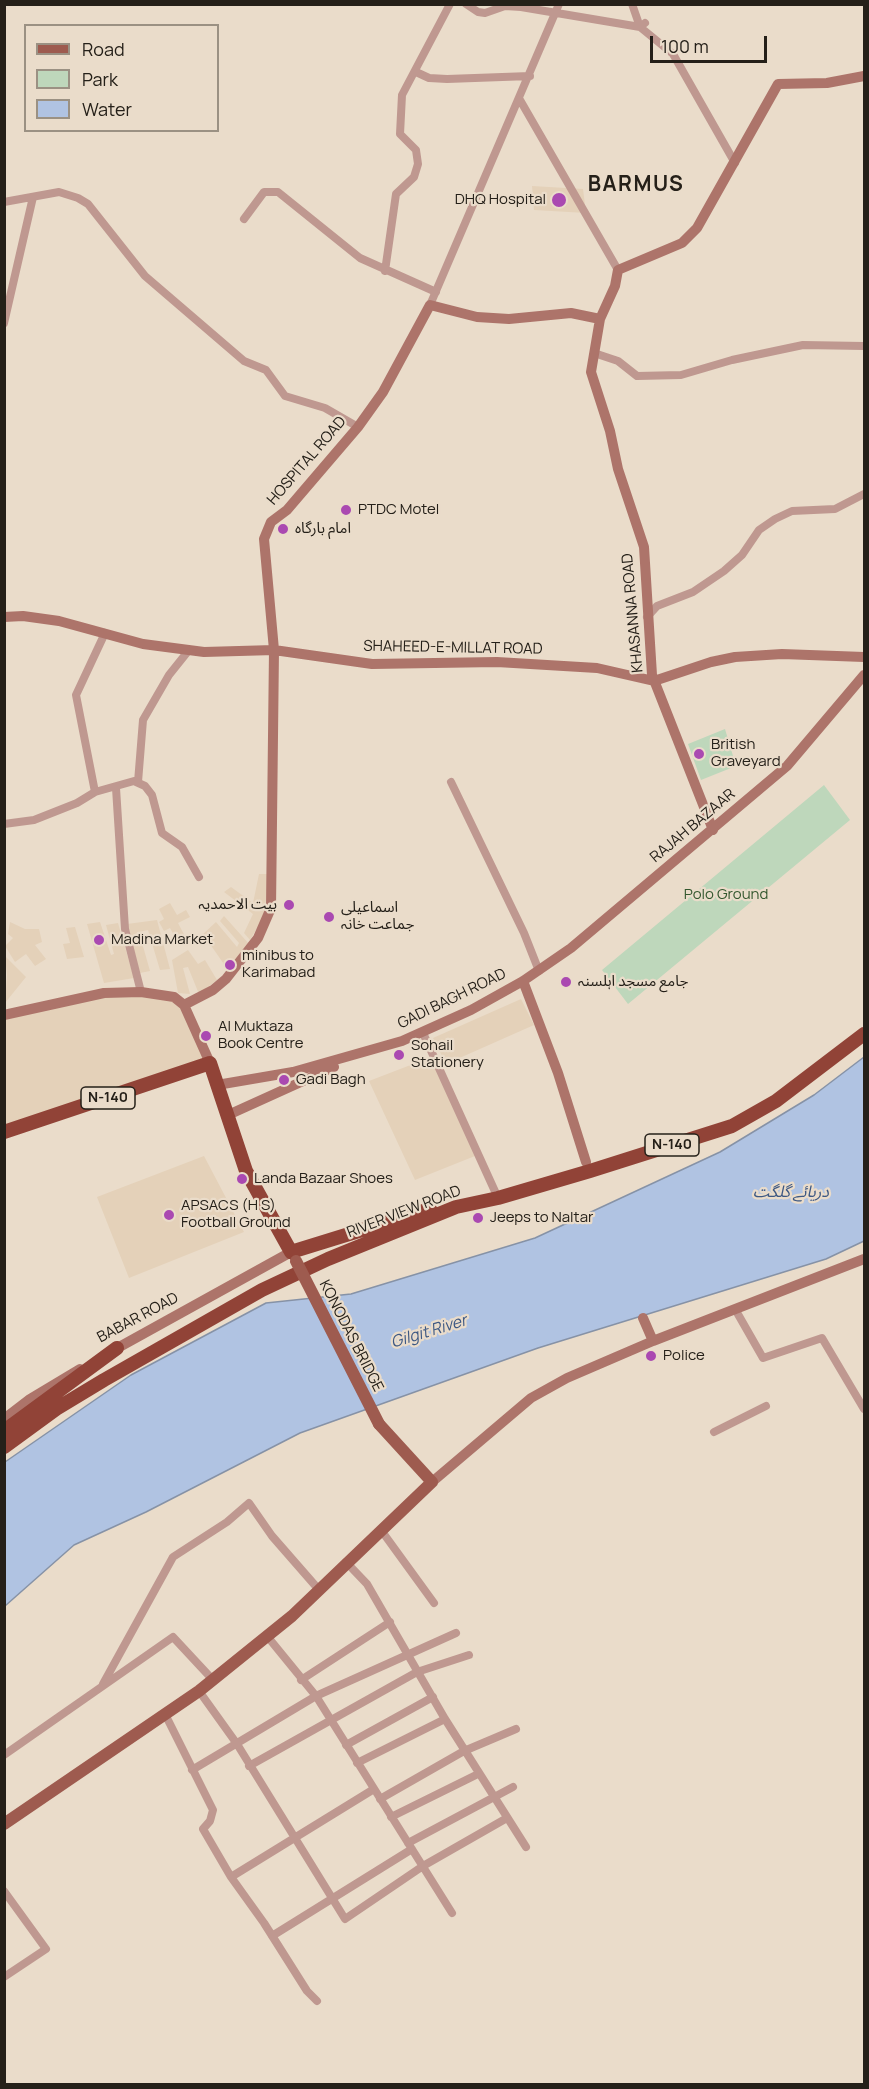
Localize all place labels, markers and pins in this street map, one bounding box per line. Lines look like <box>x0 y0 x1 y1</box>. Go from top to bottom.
place label: DHQ Hospital <box>455 191 546 209</box>
marker: DHQ Hospital <box>550 191 568 209</box>
place label: PTDC Motel <box>358 501 439 519</box>
marker: PTDC Motel <box>339 503 353 517</box>
place label: امام بارگاہ <box>295 520 351 538</box>
marker: امام بارگاہ <box>276 522 290 536</box>
place label: British Graveyard <box>711 736 781 771</box>
marker: British Graveyard <box>692 747 706 761</box>
place label: بیت الاحمدیہ <box>199 896 277 914</box>
marker: بیت الاحمدیہ <box>282 898 296 912</box>
place label: اسماعیلی جماعت خانہ <box>341 899 414 934</box>
marker: اسماعیلی جماعت خانہ <box>322 910 336 924</box>
place label: Madina Market <box>111 931 213 949</box>
marker: Madina Market <box>92 933 106 947</box>
place label: minibus to Karimabad <box>242 947 315 982</box>
marker: minibus to Karimabad <box>223 958 237 972</box>
place label: جامع مسجد اہلسنہ <box>578 973 688 991</box>
marker: جامع مسجد اہلسنہ <box>559 975 573 989</box>
place label: Al Muktaza Book Centre <box>218 1018 304 1053</box>
marker: Al Muktaza Book Centre <box>199 1029 213 1043</box>
place label: Sohail Stationery <box>411 1037 484 1072</box>
marker: Sohail Stationery <box>392 1048 406 1062</box>
place label: Gadi Bagh <box>296 1071 366 1089</box>
marker: Gadi Bagh <box>277 1073 291 1087</box>
place label: Landa Bazaar Shoes <box>254 1170 393 1188</box>
marker: Landa Bazaar Shoes <box>235 1172 249 1186</box>
place label: APSACS (H S) Football Ground <box>181 1197 291 1232</box>
marker: APSACS (H S) Football Ground <box>162 1208 176 1222</box>
place label: Jeeps to Naltar <box>490 1209 593 1227</box>
marker: Jeeps to Naltar <box>471 1211 485 1225</box>
place label: Police <box>663 1347 705 1365</box>
marker: Police <box>644 1349 658 1363</box>

